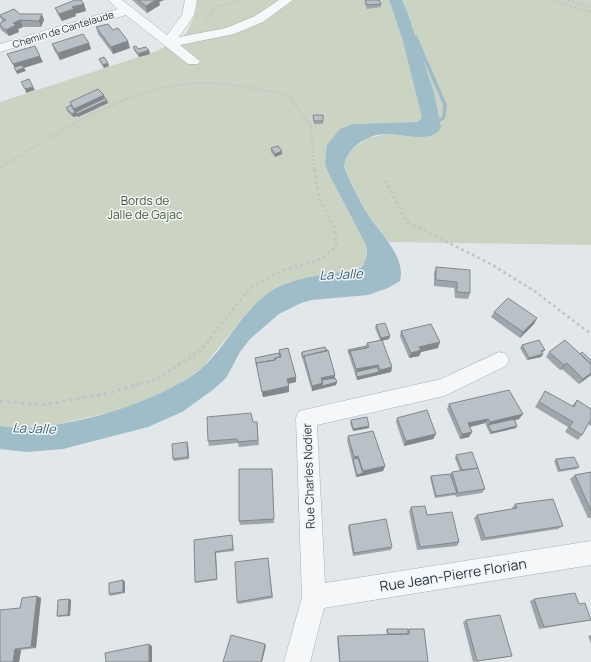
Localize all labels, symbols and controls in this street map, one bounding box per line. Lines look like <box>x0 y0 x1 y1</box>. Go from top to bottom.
street label: Chemin de Cantelaude <box>11 7 116 51</box>
park label: Bords de Jalle de Gajac <box>107 192 183 223</box>
water label: La Jalle <box>319 264 364 284</box>
water label: La Jalle <box>12 418 57 438</box>
street label: Rue Charles Nodier <box>298 422 319 529</box>
street label: Rue Jean-Pierre Florian <box>378 554 528 596</box>

